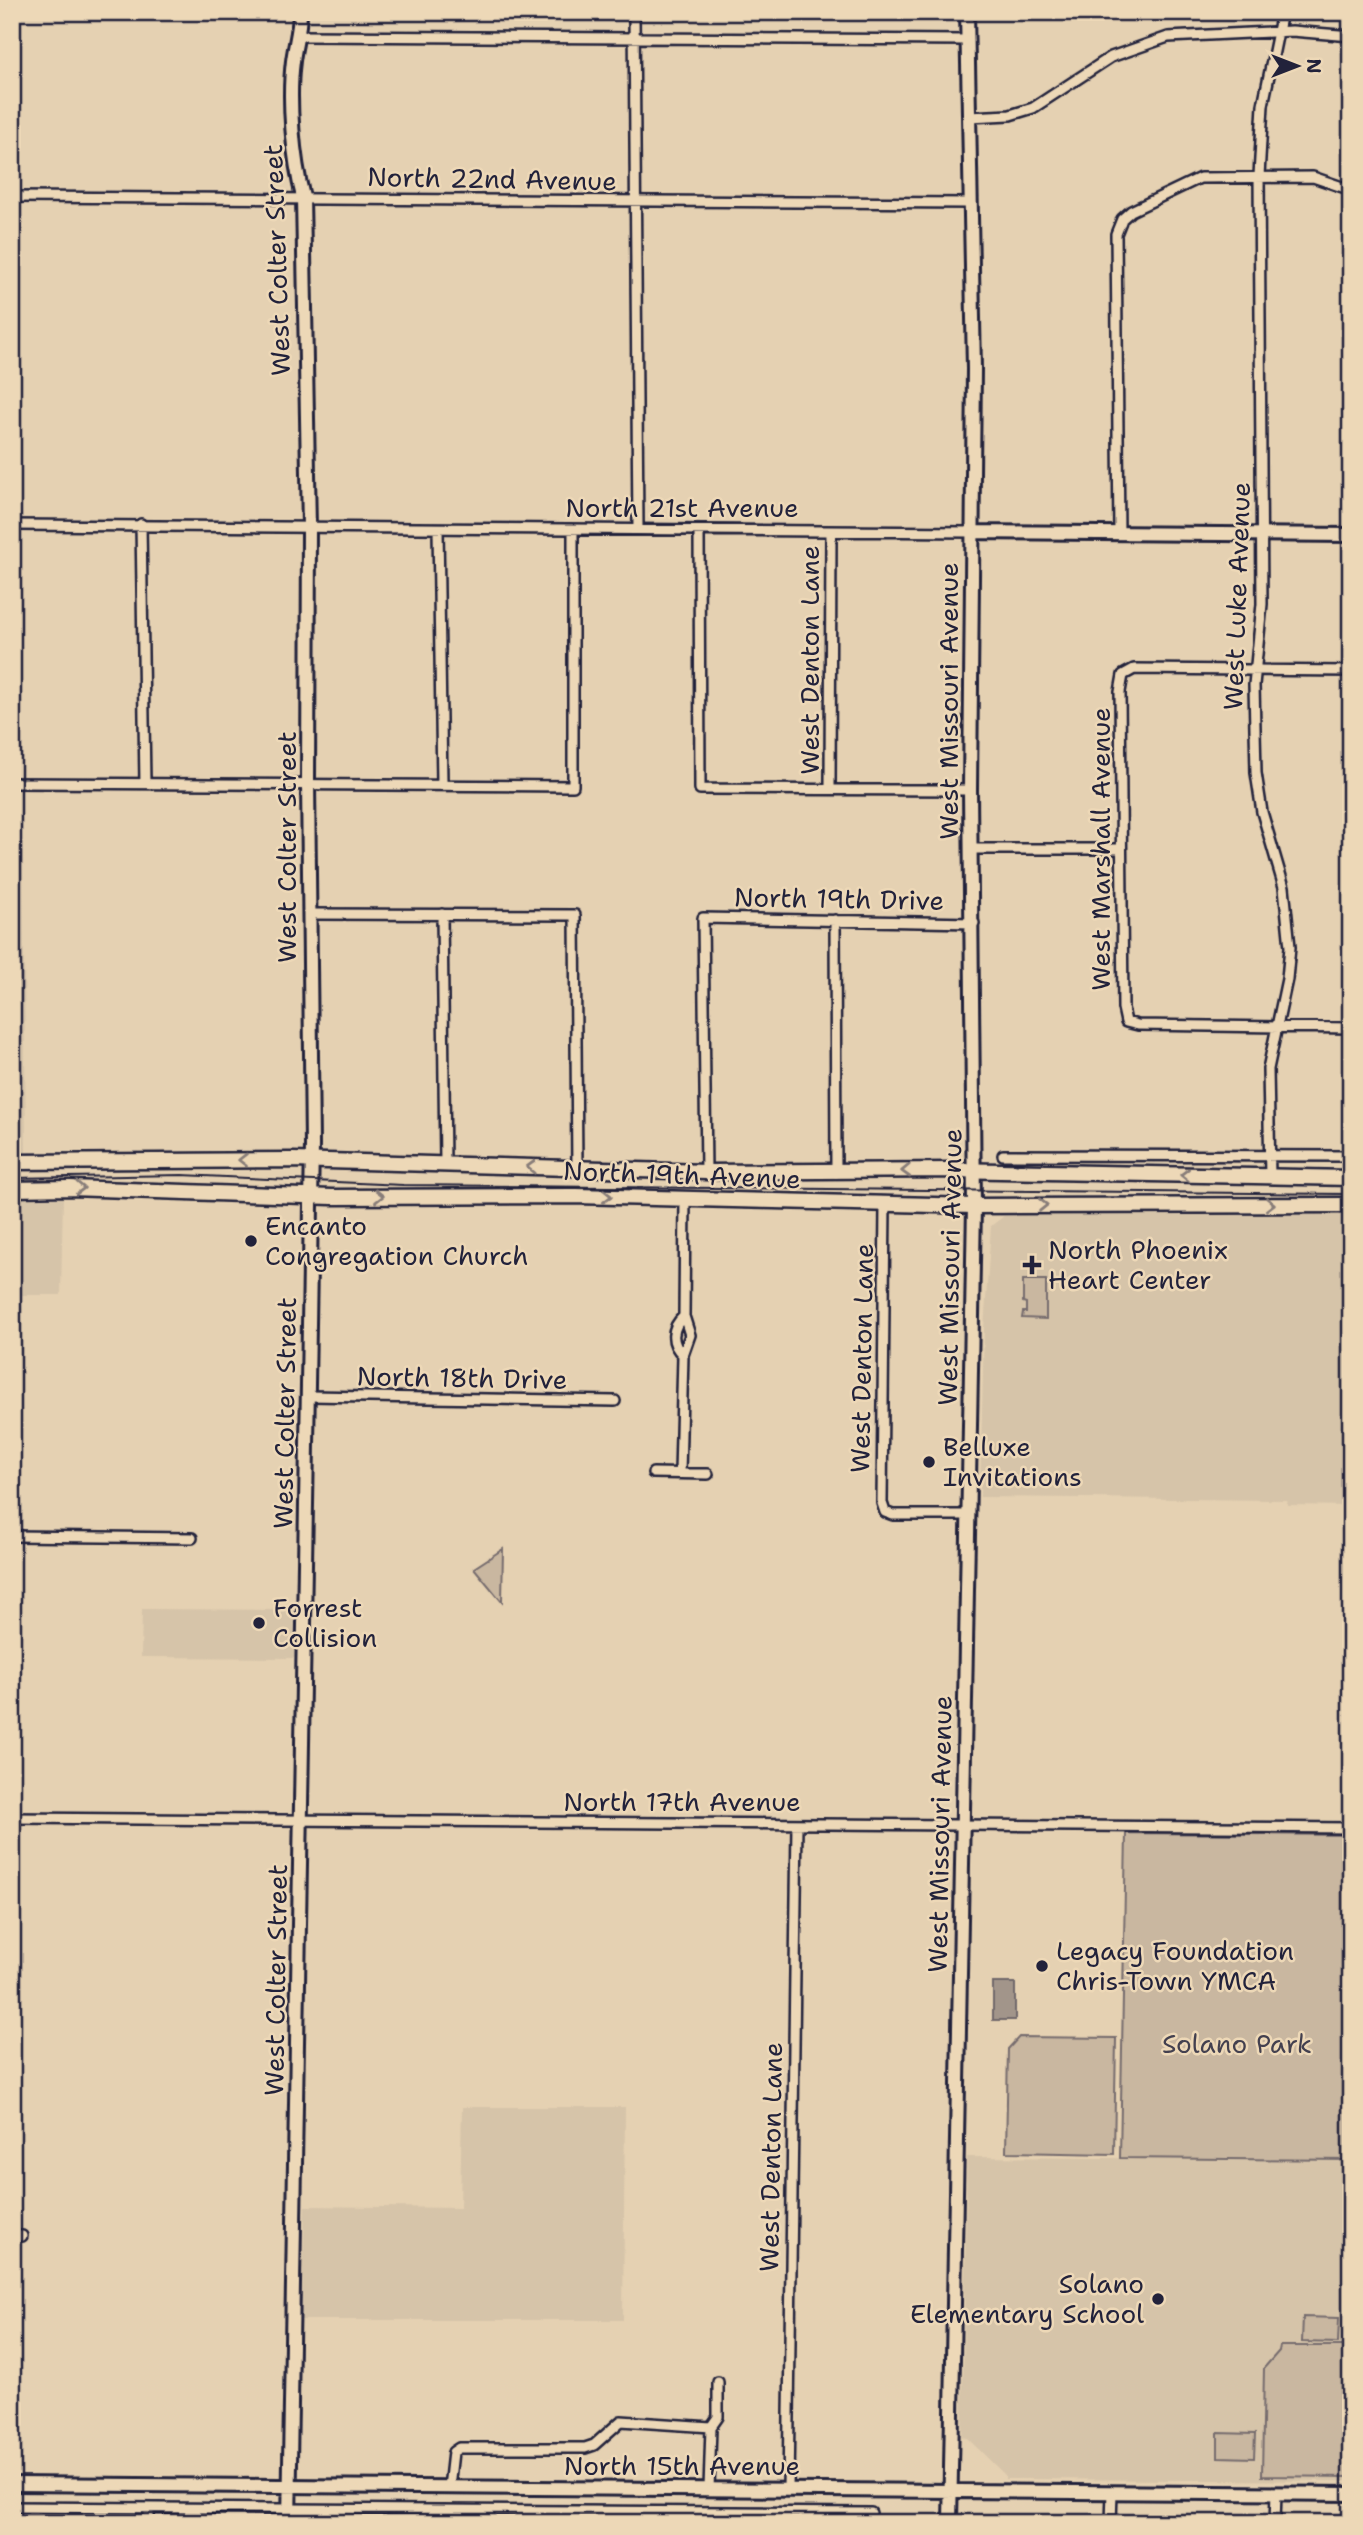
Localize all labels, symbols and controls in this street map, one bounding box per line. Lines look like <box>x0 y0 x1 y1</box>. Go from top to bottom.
north arrow <box>1262 32 1332 102</box>
text: N <box>1301 58 1326 74</box>
street label: West Colter Street <box>255 144 298 377</box>
street label: North 22nd Avenue <box>367 159 617 198</box>
street label: West Luke Avenue <box>1215 481 1258 711</box>
street label: North 21st Avenue <box>565 490 799 525</box>
street label: West Denton Lane <box>792 545 827 775</box>
street label: West Missouri Avenue <box>931 562 966 840</box>
street label: West Marshall Avenue <box>1083 707 1118 991</box>
street label: West Colter Street <box>269 731 304 963</box>
street label: North 19th Drive <box>734 879 944 918</box>
street label: West Missouri Avenue <box>930 1128 969 1406</box>
one-way arrow <box>238 1152 248 1168</box>
street label: North 19th Avenue <box>563 1153 802 1196</box>
one-way arrow <box>525 1160 536 1175</box>
one-way arrow <box>900 1164 911 1179</box>
one-way arrow <box>1179 1168 1190 1183</box>
one-way arrow <box>75 1181 86 1196</box>
one-way arrow <box>375 1188 385 1204</box>
one-way arrow <box>602 1189 613 1204</box>
one-way arrow <box>1265 1196 1276 1212</box>
one-way arrow <box>1037 1197 1048 1212</box>
place label: Encanto Congregation Church <box>265 1208 528 1273</box>
place label: North Phoenix Heart Center <box>1048 1232 1228 1297</box>
marker: Encanto Congregation Church <box>243 1233 259 1249</box>
street label: West Denton Lane <box>842 1243 881 1473</box>
marker: North Phoenix Heart Center <box>1022 1255 1042 1275</box>
street label: West Colter Street <box>265 1297 304 1529</box>
street label: North 18th Drive <box>356 1358 568 1397</box>
place label: Belluxe Invitations <box>943 1429 1082 1494</box>
marker: Belluxe Invitations <box>921 1454 937 1470</box>
place label: Forrest Collision <box>273 1590 377 1655</box>
marker: Forrest Collision <box>251 1615 267 1631</box>
street label: West Missouri Avenue <box>920 1695 959 1973</box>
street label: North 17th Avenue <box>563 1784 801 1819</box>
street label: West Colter Street <box>256 1864 295 2096</box>
place label: Legacy Foundation Chris-Town YMCA <box>1056 1933 1294 1998</box>
marker: Legacy Foundation Chris-Town YMCA <box>1034 1958 1050 1974</box>
park label: Solano Park <box>1162 2026 1312 2061</box>
street label: West Denton Lane <box>751 2042 790 2272</box>
place label: Solano Elementary School <box>910 2266 1144 2331</box>
marker: Solano Elementary School <box>1150 2291 1166 2307</box>
street label: North 15th Avenue <box>564 2448 800 2483</box>

